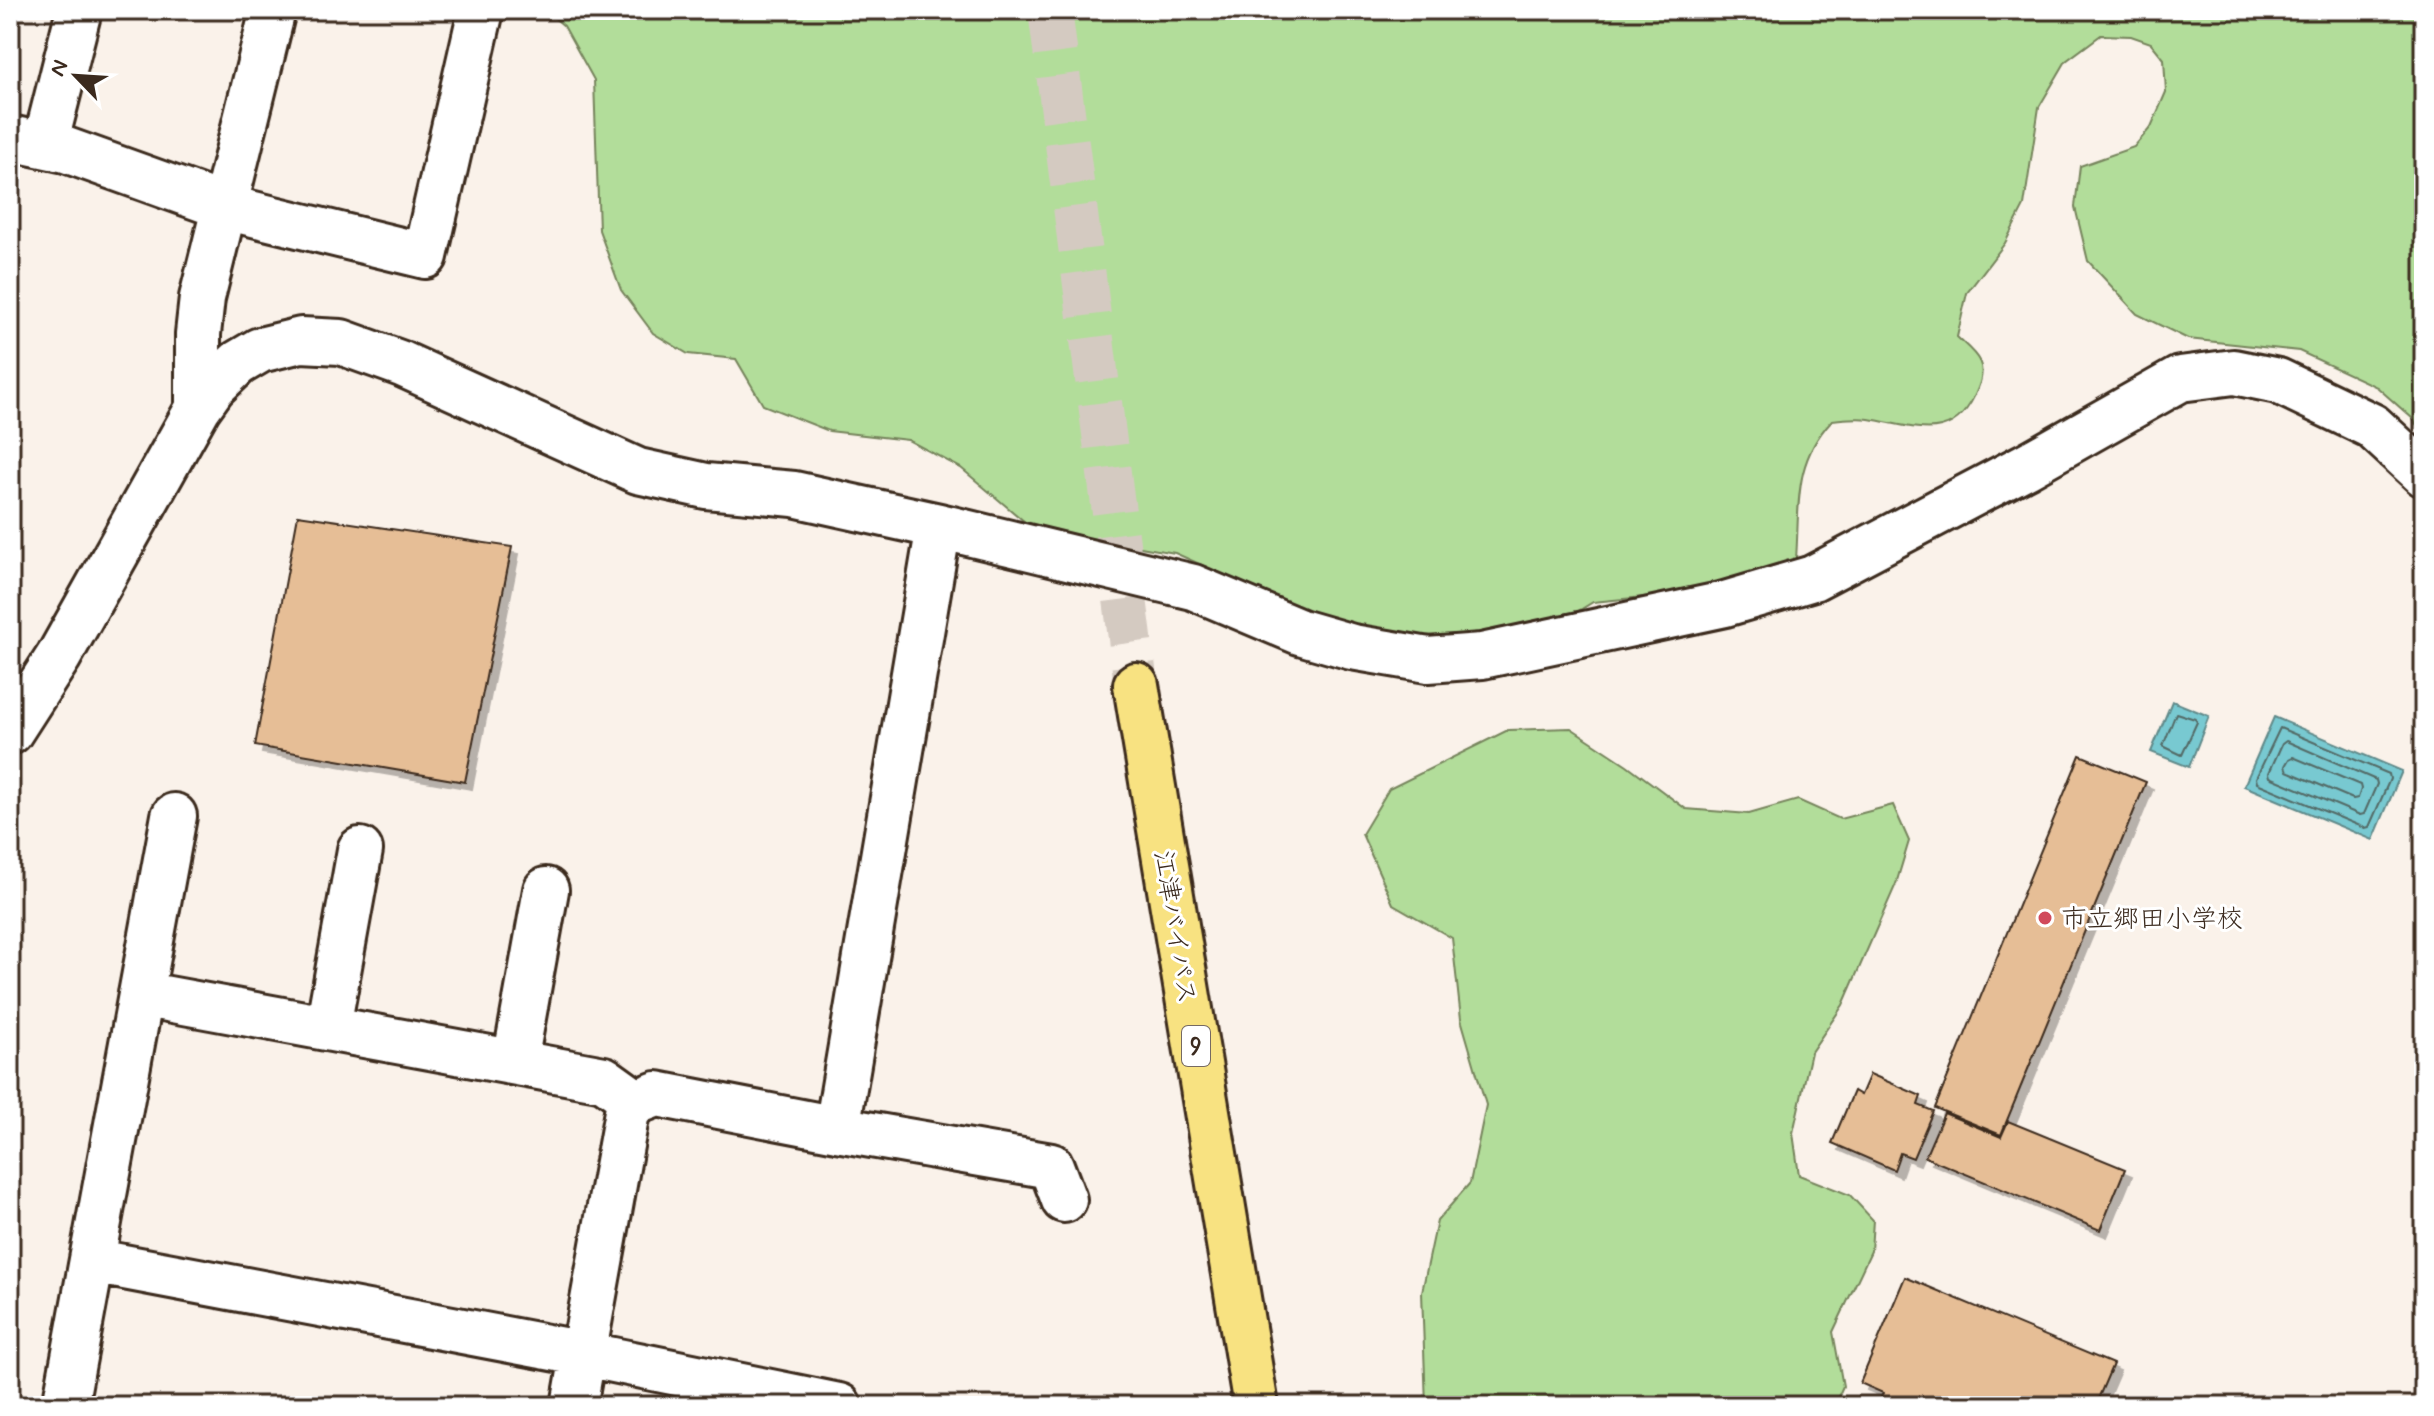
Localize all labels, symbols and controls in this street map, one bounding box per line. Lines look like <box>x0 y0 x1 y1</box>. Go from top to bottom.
north arrow <box>36 36 116 116</box>
text: N <box>44 56 75 81</box>
street label: 江津バイパス <box>1145 848 1203 1007</box>
place label: 市立郷田小学校 <box>2061 903 2243 937</box>
marker: 市立郷田小学校 <box>2036 909 2054 927</box>
road number: 9 <box>1182 1026 1210 1066</box>

